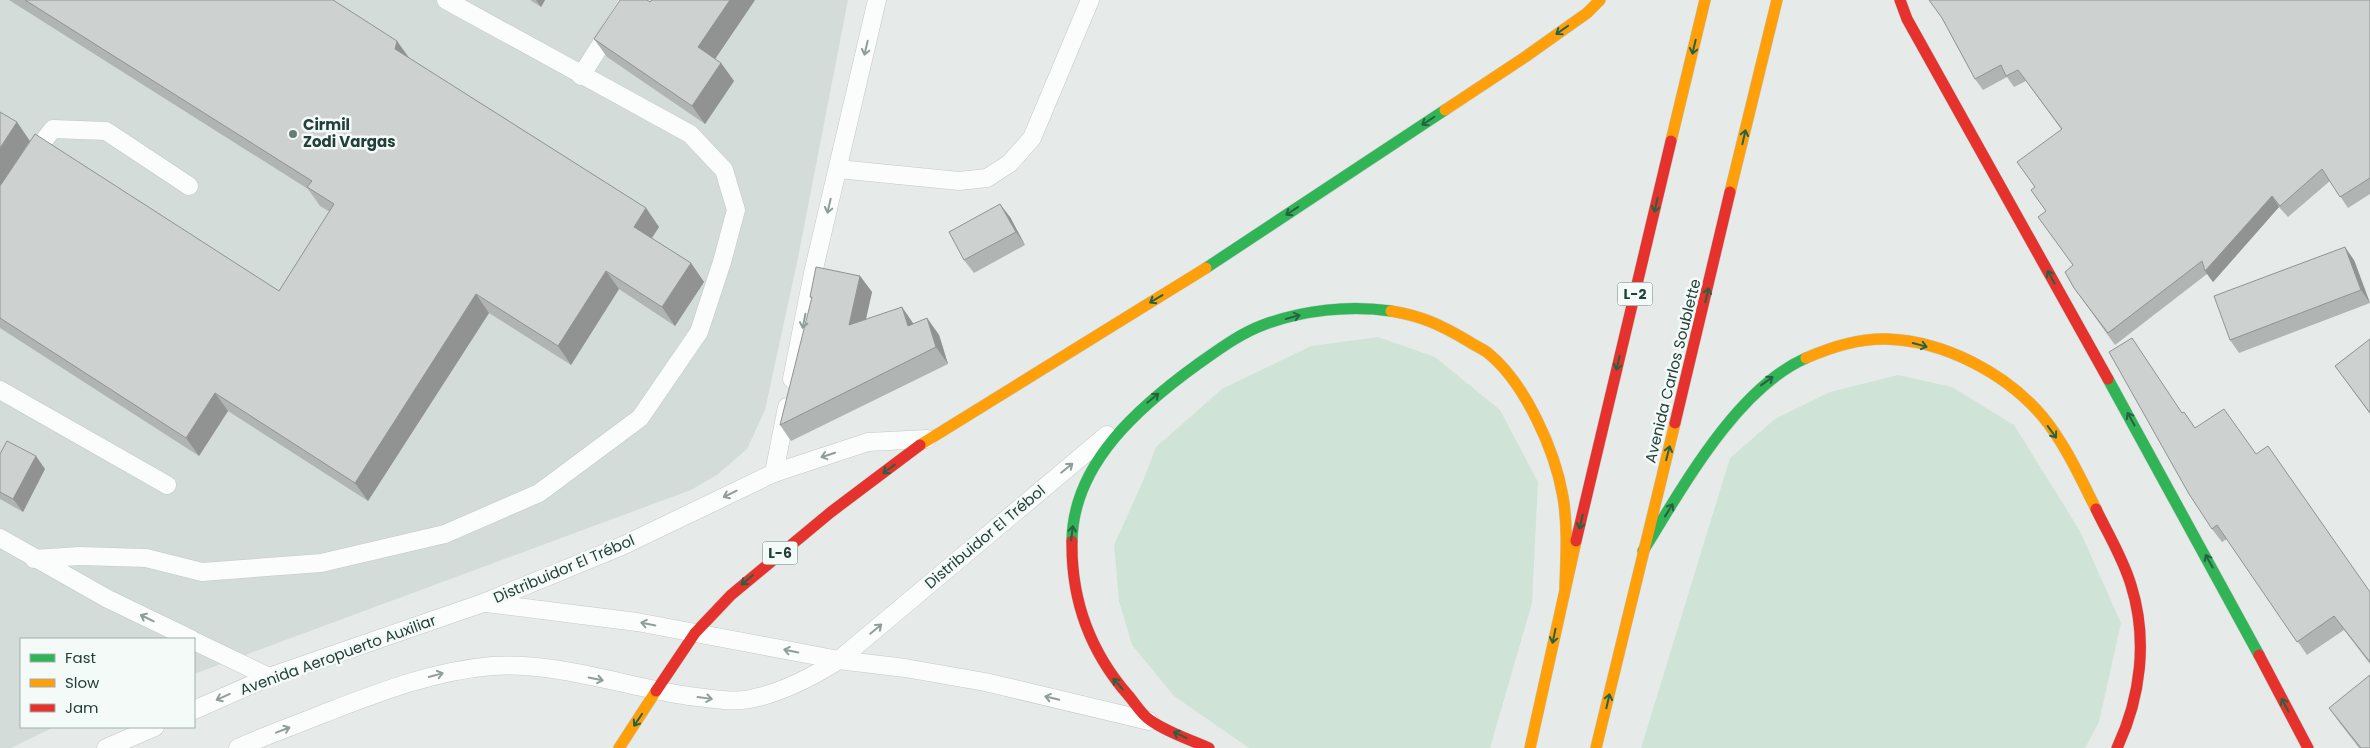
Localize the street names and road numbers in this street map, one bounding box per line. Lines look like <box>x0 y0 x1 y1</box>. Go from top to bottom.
street label: Avenida Carlos Soublette <box>1639 277 1706 465</box>
road number: L-2 <box>1618 282 1652 306</box>
street label: Distribuidor El Trébol <box>920 480 1049 593</box>
street label: Distribuidor El Trébol <box>490 529 638 608</box>
road number: L-6 <box>762 542 798 564</box>
street label: Avenida Aeropuerto Auxiliar <box>237 609 439 700</box>

